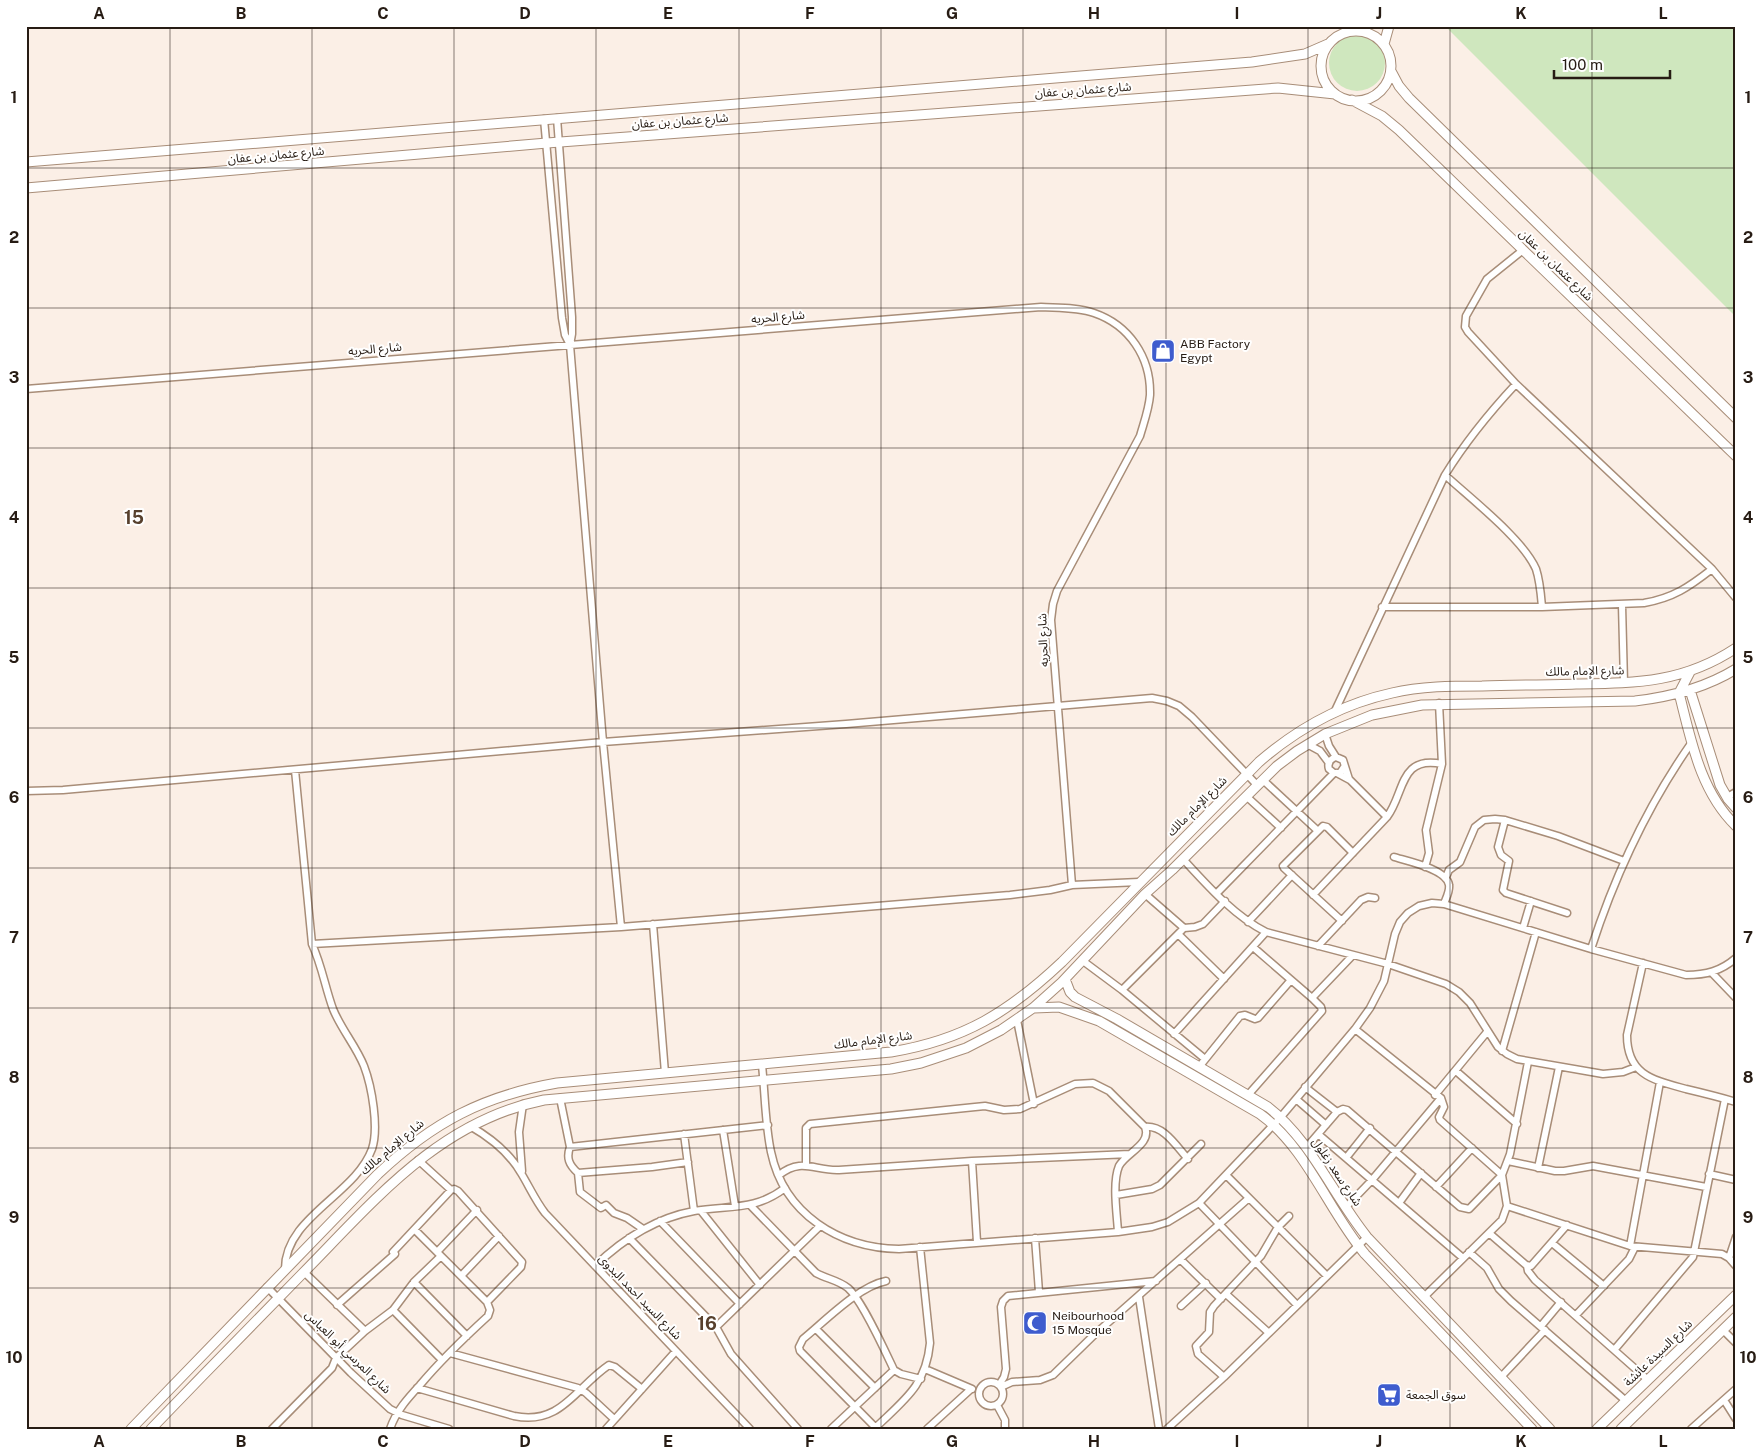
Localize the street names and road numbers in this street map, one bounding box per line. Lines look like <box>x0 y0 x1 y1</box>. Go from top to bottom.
street label: شارع عثمان بن عفان <box>1034 80 1132 102</box>
street label: شارع عثمان بن عفان <box>631 111 729 133</box>
street label: شارع عثمان بن عفان <box>227 144 325 168</box>
street label: شارع عثمان بن عفان <box>1515 226 1596 305</box>
street label: شارع الحريه <box>751 308 806 328</box>
street label: شارع الحريه <box>348 340 403 360</box>
street label: شارع الحريه <box>1035 613 1053 667</box>
street label: شارع الإمام مالك <box>1546 663 1624 681</box>
street label: شارع الإمام مالك <box>1164 773 1231 840</box>
street label: شارع الإمام مالك <box>833 1028 913 1054</box>
street label: شارع الإمام مالك <box>357 1116 428 1179</box>
street label: شارع سعد زغلول <box>1307 1135 1365 1210</box>
street label: شارع السيد احمد البدوى <box>594 1251 684 1344</box>
street label: شارع المرسي أبو العباس <box>300 1307 394 1399</box>
street label: شارع السيدة عائشة <box>1621 1317 1697 1391</box>

